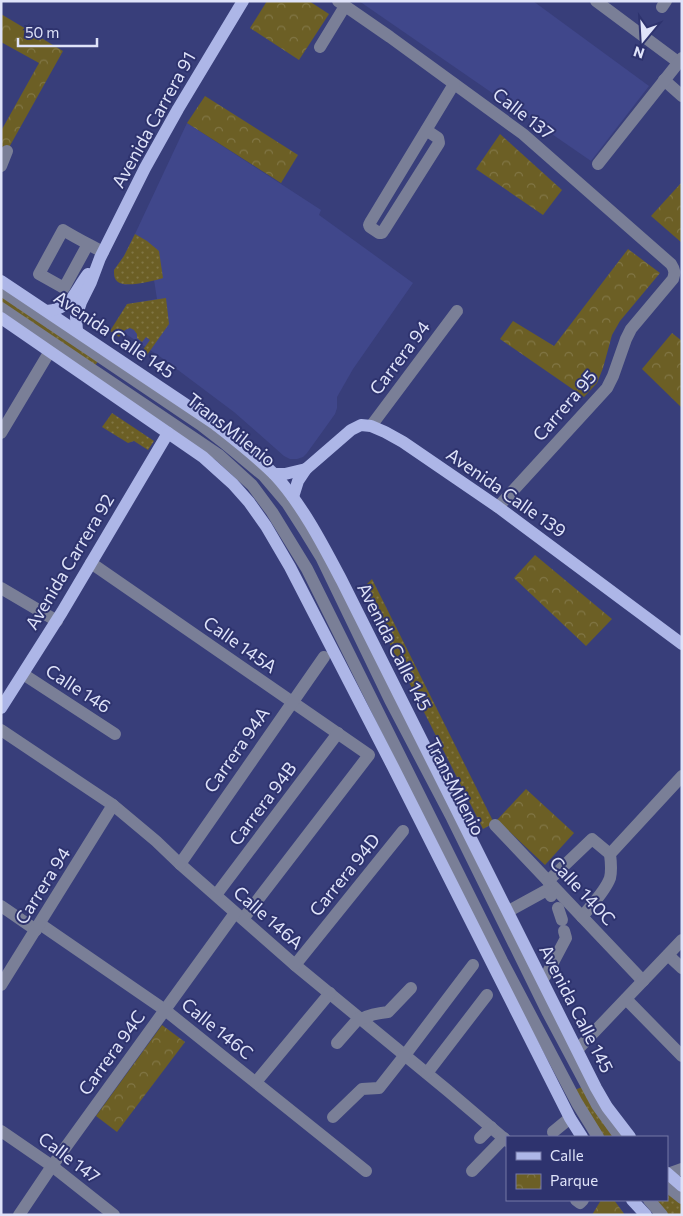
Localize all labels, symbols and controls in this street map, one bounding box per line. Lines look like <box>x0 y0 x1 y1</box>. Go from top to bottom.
scale bar <box>18 15 96 47</box>
north arrow <box>618 15 668 65</box>
text: 50 m <box>25 23 59 41</box>
text: N <box>631 43 646 63</box>
street label: Avenida Carrera 91 <box>107 48 200 191</box>
street label: Calle 137 <box>489 83 558 144</box>
street label: Avenida Calle 145 <box>50 286 179 383</box>
street label: Carrera 94 <box>364 316 434 399</box>
street label: Carrera 95 <box>528 366 601 445</box>
street label: TransMilenio <box>183 388 280 471</box>
street label: Avenida Calle 139 <box>442 443 571 542</box>
street label: Avenida Carrera 92 <box>20 490 118 633</box>
street label: Avenida Calle 145 <box>353 579 437 714</box>
street label: Calle 145A <box>200 611 282 677</box>
street label: Calle 146 <box>42 659 115 717</box>
street label: Carrera 94A <box>199 702 274 796</box>
street label: TransMilenio <box>422 734 490 839</box>
street label: Carrera 94B <box>224 757 301 849</box>
street label: Carrera 94D <box>304 829 384 920</box>
street label: Carrera 94 <box>10 843 75 928</box>
street label: Calle 140C <box>545 851 620 929</box>
street label: Calle 146A <box>229 881 308 954</box>
street label: Avenida Calle 145 <box>535 941 619 1076</box>
street label: Calle 146C <box>177 993 258 1064</box>
street label: Carrera 94C <box>73 1006 149 1099</box>
street label: Calle 147 <box>34 1127 105 1187</box>
legend <box>506 1136 668 1201</box>
text: Calle <box>550 1146 584 1164</box>
text: Parque <box>550 1171 598 1189</box>

